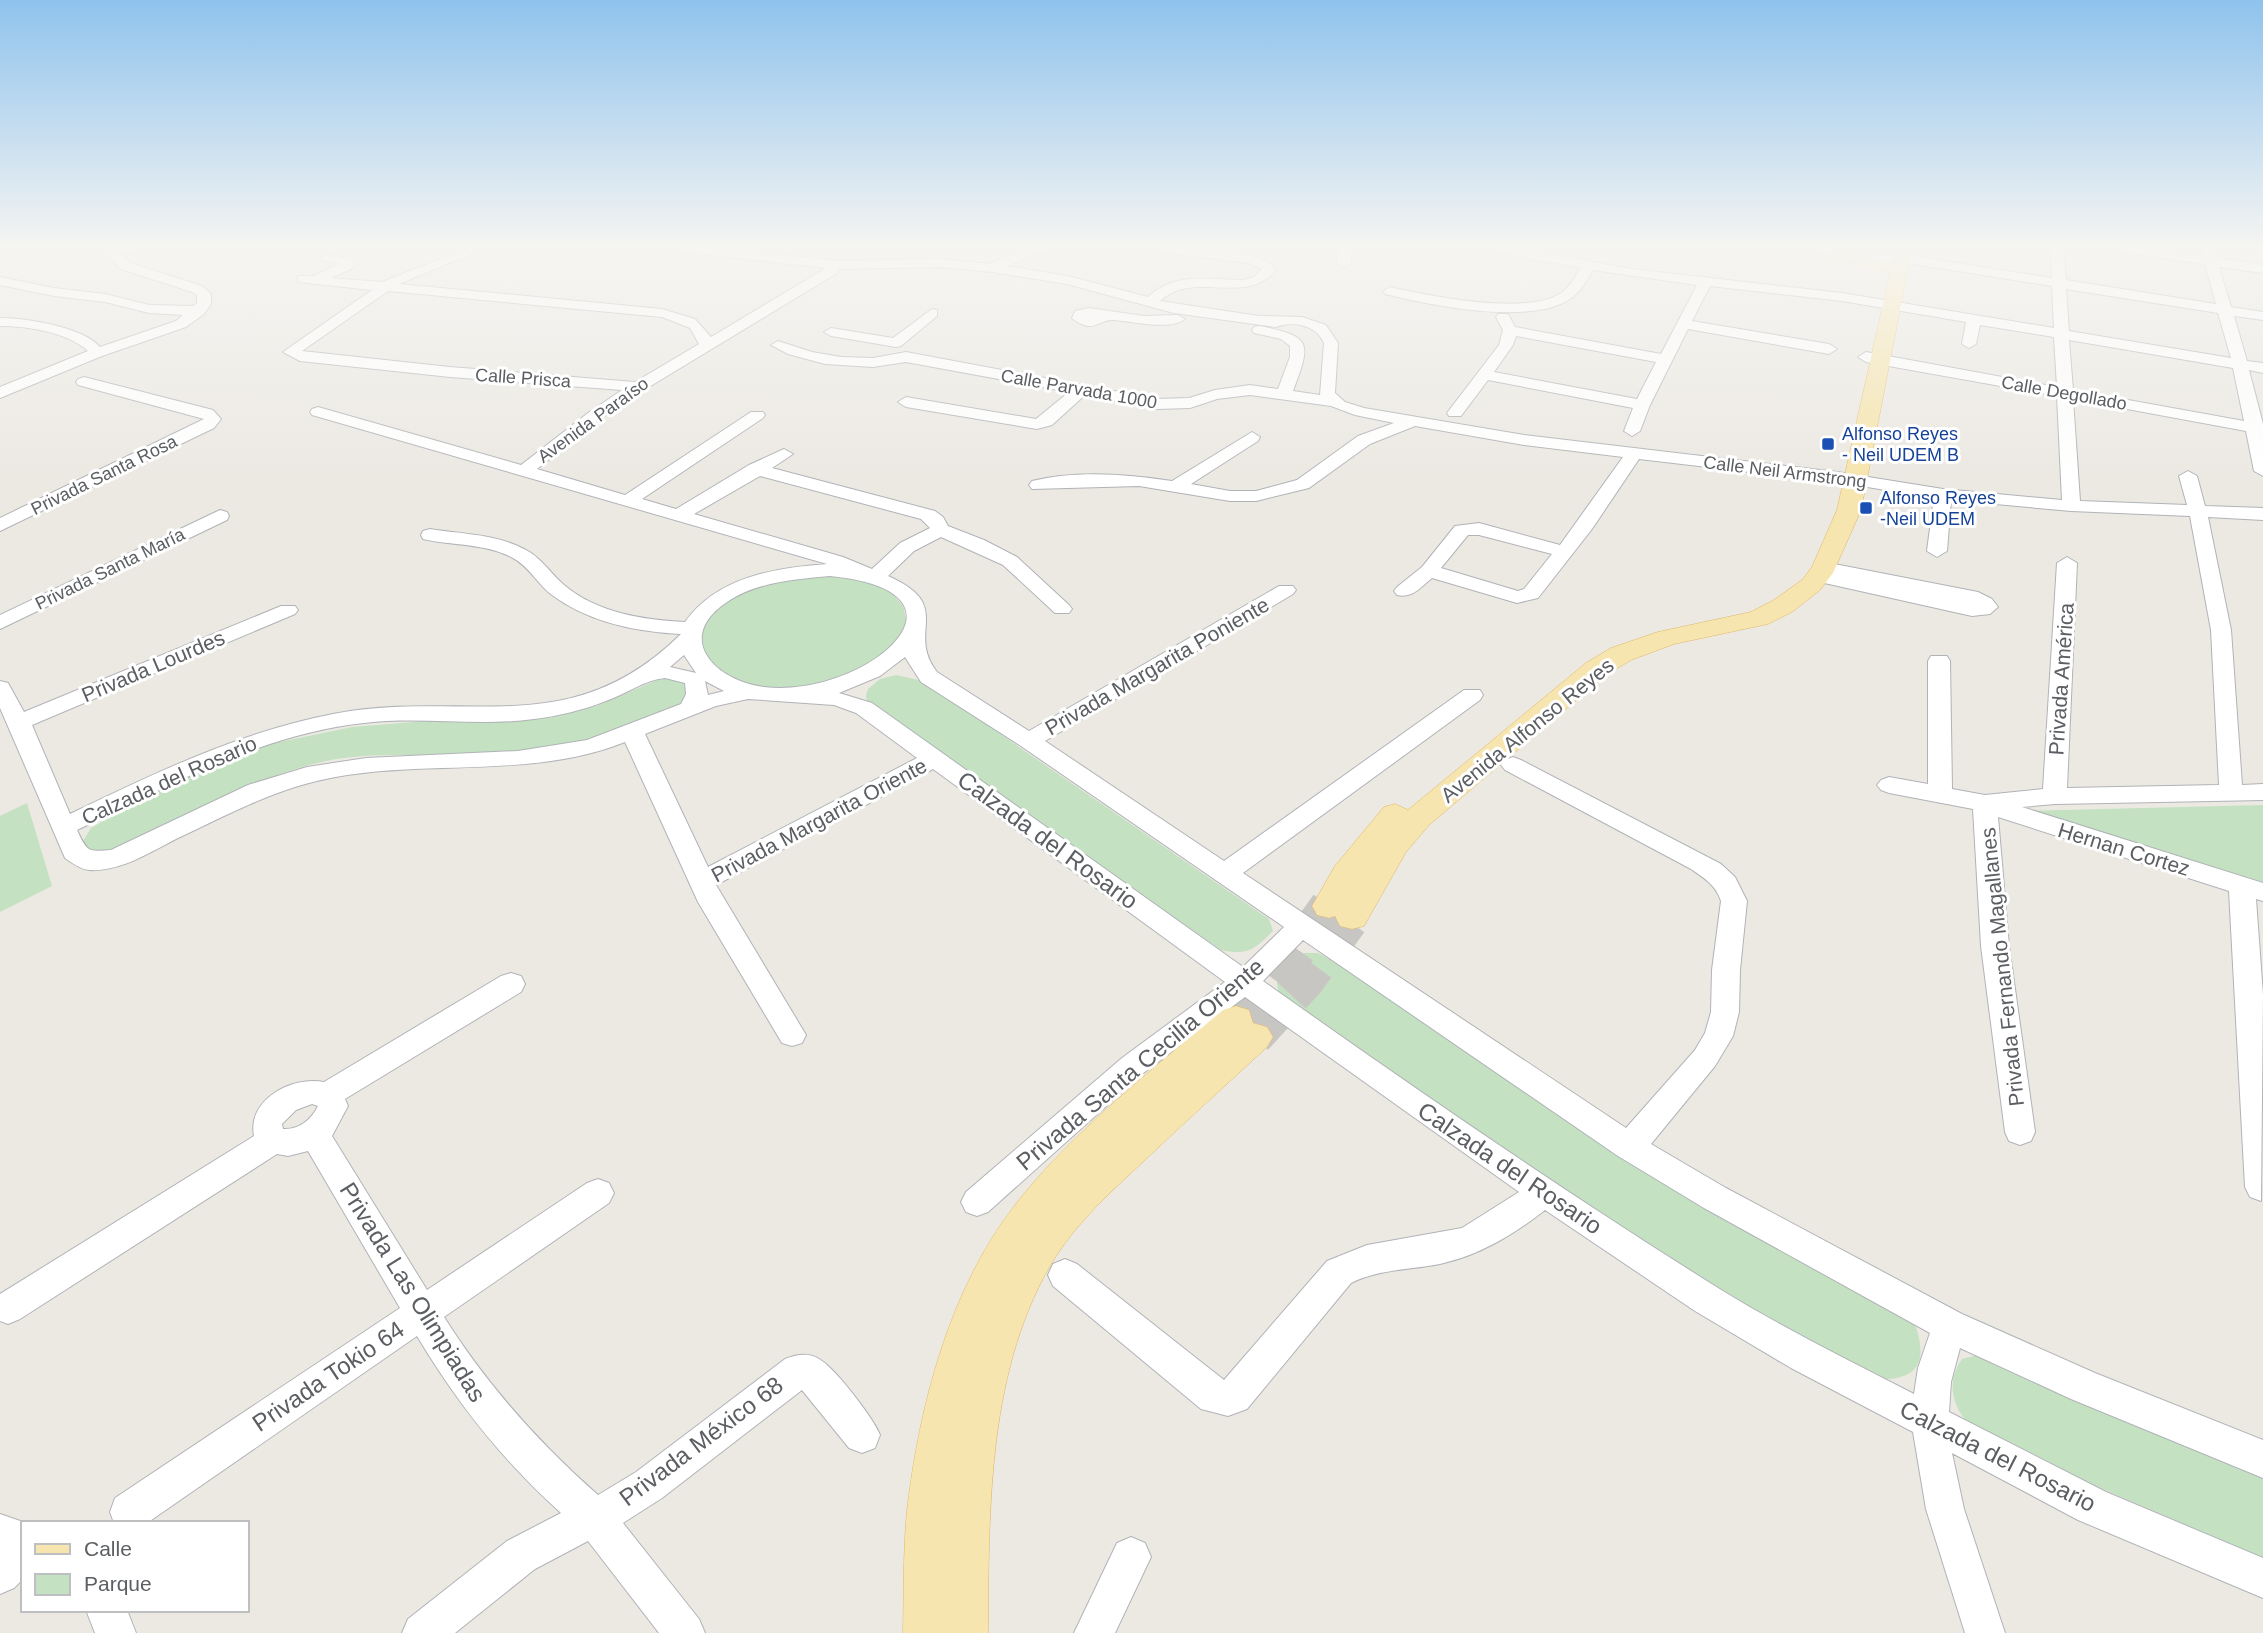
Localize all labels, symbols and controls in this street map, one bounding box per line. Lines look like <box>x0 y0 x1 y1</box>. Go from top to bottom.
street label: Calle Prisca <box>474 365 573 391</box>
street label: Calle Parvada 1000 <box>999 365 1159 413</box>
street label: Calle Degollado <box>2000 372 2128 414</box>
street label: Avenida Paraíso <box>534 373 652 467</box>
place label: Alfonso Reyes - Neil UDEM B <box>1842 424 1959 465</box>
street label: Privada Santa Rosa <box>28 430 181 519</box>
marker: Alfonso Reyes - Neil UDEM B <box>1820 436 1836 452</box>
street label: Calle Neil Armstrong <box>1702 452 1868 492</box>
place label: Alfonso Reyes -Neil UDEM <box>1880 488 1996 529</box>
marker: Alfonso Reyes -Neil UDEM <box>1858 500 1874 516</box>
street label: Privada Santa María <box>32 524 189 614</box>
street label: Privada Margarita Poniente <box>1041 592 1273 740</box>
street label: Privada América <box>2044 602 2078 756</box>
street label: Privada Lourdes <box>78 626 228 706</box>
street label: Avenida Alfonso Reyes <box>1436 653 1618 807</box>
street label: Calzada del Rosario <box>78 731 260 829</box>
street label: Privada Margarita Oriente <box>707 753 931 887</box>
street label: Calzada del Rosario <box>953 766 1143 914</box>
street label: Hernan Cortez <box>2055 818 2193 880</box>
street label: Privada Fernando Magallanes <box>1976 826 2028 1108</box>
street label: Privada Santa Cecilia Oriente <box>1011 952 1269 1176</box>
street label: Calzada del Rosario <box>1413 1096 1607 1240</box>
street label: Privada Las Olimpiadas <box>334 1177 492 1407</box>
street label: Privada Tokio 64 <box>247 1315 409 1437</box>
street label: Privada México 68 <box>614 1371 788 1511</box>
street label: Calzada del Rosario <box>1896 1395 2100 1517</box>
legend <box>21 1521 248 1612</box>
text: Calle <box>84 1537 132 1560</box>
text: Parque <box>84 1572 152 1595</box>

